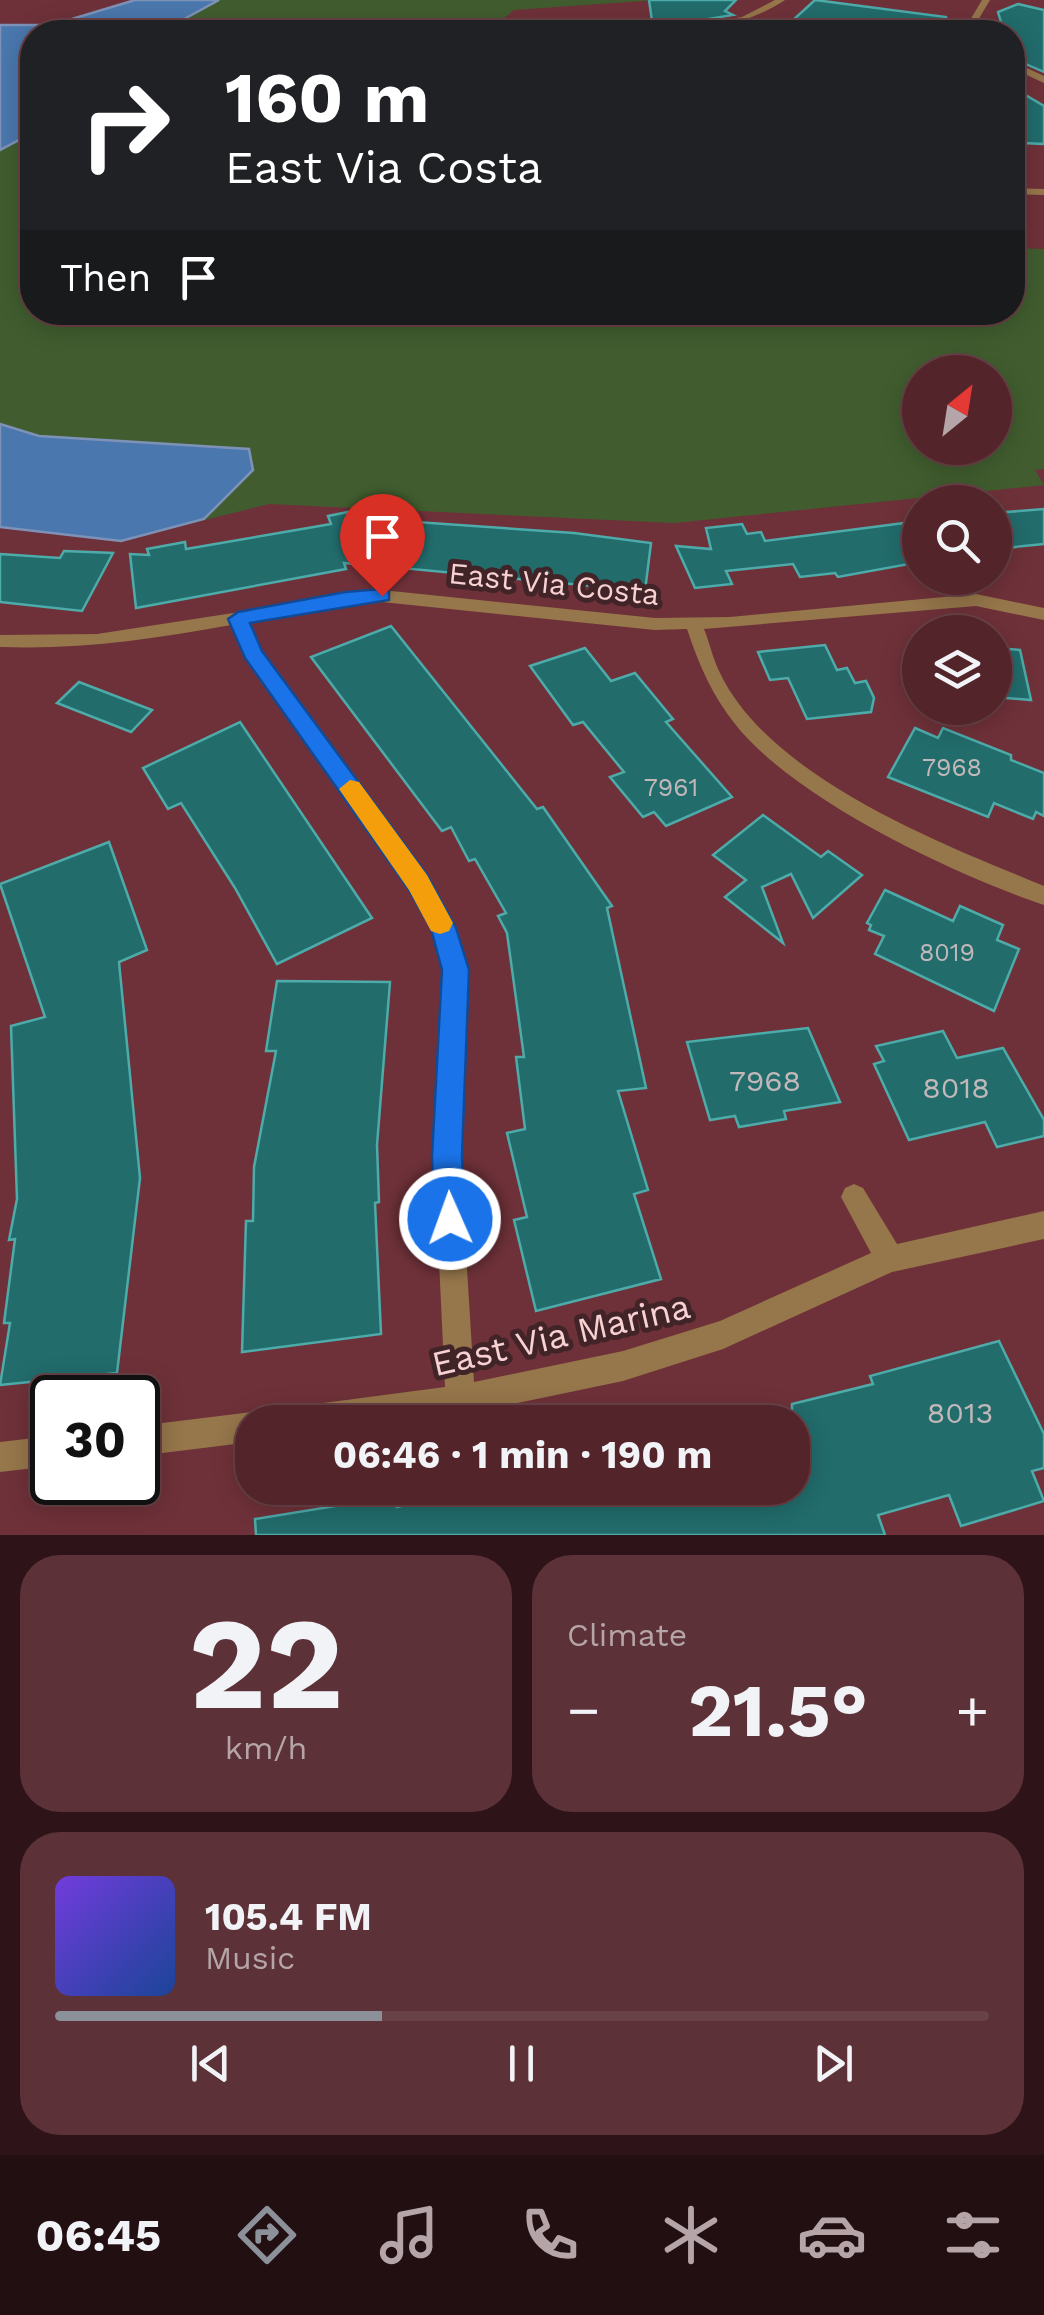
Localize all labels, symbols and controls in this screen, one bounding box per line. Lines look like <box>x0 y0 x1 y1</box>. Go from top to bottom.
text: 160 m <box>225 57 429 139</box>
icon: right <box>60 60 190 190</box>
text: East Via Costa <box>225 141 542 194</box>
icon: arrive <box>171 250 226 305</box>
text: Then <box>60 256 151 300</box>
north arrow <box>902 355 1012 465</box>
map controls <box>902 355 1012 725</box>
button: search <box>902 485 1012 595</box>
pin <box>340 494 425 597</box>
icon: arrive <box>355 509 410 564</box>
street label: East Via Costa <box>447 555 661 612</box>
button: layers <box>902 615 1012 725</box>
house number: 7968 <box>922 753 982 782</box>
house number: 7961 <box>644 773 698 802</box>
house number: 8019 <box>919 938 975 967</box>
house number: 7968 <box>729 1063 801 1098</box>
house number: 8018 <box>922 1070 990 1105</box>
position arrow <box>398 1167 502 1271</box>
street label: East Via Marina <box>428 1285 694 1385</box>
speed limit sign: 30 <box>30 1375 160 1505</box>
house number: 8013 <box>927 1395 993 1430</box>
text: 06:46 · 1 min · 190 m <box>333 1433 712 1477</box>
text: 22 <box>189 1587 343 1740</box>
text: Climate <box>567 1616 687 1654</box>
text: 21.5° <box>688 1666 868 1754</box>
text: − <box>567 1678 600 1742</box>
text: + <box>956 1678 989 1742</box>
text: km/h <box>225 1729 307 1767</box>
text: 105.4 FM <box>205 1895 372 1939</box>
text: Music <box>205 1939 295 1977</box>
icon: previous <box>183 2036 238 2091</box>
icon: pause <box>494 2036 549 2091</box>
icon: next <box>806 2036 861 2091</box>
icon: directions <box>232 2200 302 2270</box>
icon: music <box>374 2200 444 2270</box>
icon: phone <box>515 2200 585 2270</box>
icon: climate <box>656 2200 726 2270</box>
icon: car <box>797 2200 867 2270</box>
icon: filters <box>938 2200 1008 2270</box>
text: 06:45 <box>36 2209 161 2262</box>

